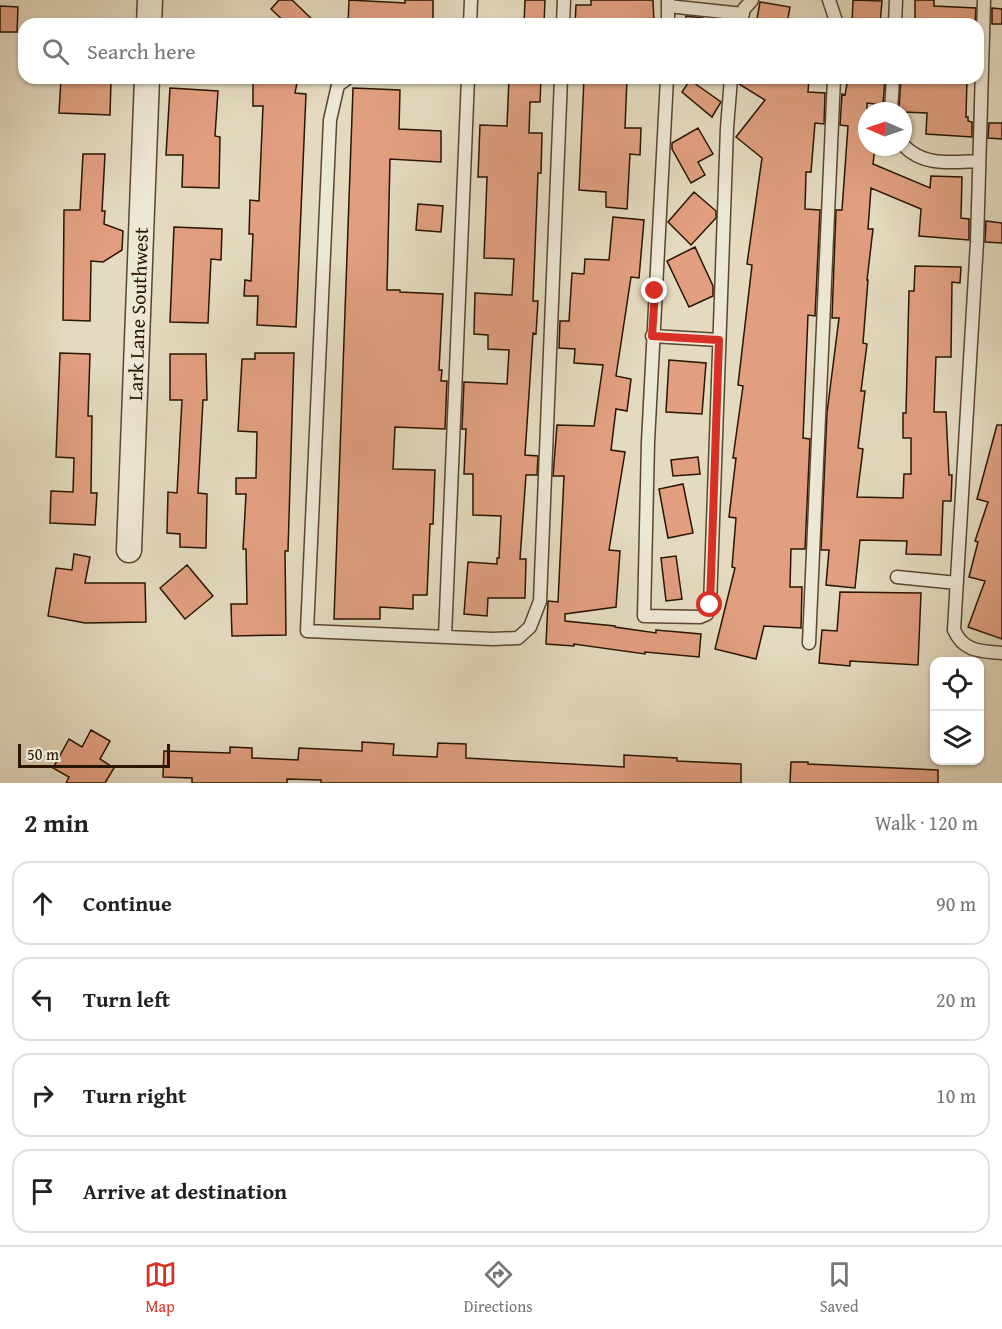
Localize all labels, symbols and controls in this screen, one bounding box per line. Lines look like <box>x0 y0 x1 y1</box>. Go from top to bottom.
search box <box>18 18 984 84</box>
icon: search <box>39 35 72 68</box>
text: Search here <box>87 35 196 67</box>
north arrow <box>858 102 912 156</box>
street label: Lark Lane Southwest <box>120 227 155 401</box>
route end <box>641 277 667 303</box>
route start <box>696 591 722 617</box>
map controls <box>930 657 984 765</box>
button: locate <box>930 657 984 711</box>
button: layers <box>930 711 984 765</box>
scale bar <box>18 741 170 768</box>
text: 50 m <box>27 742 59 766</box>
text: 2 min <box>24 803 89 842</box>
text: Walk · 120 m <box>875 808 978 837</box>
icon: ahead <box>26 887 59 920</box>
text: Continue <box>83 887 172 919</box>
text: 90 m <box>936 889 976 918</box>
icon: left <box>26 983 59 1016</box>
text: Turn left <box>83 983 170 1015</box>
text: 20 m <box>936 985 976 1014</box>
icon: right <box>26 1079 59 1112</box>
text: Turn right <box>83 1079 186 1111</box>
text: 10 m <box>936 1081 976 1110</box>
icon: arrive <box>26 1175 59 1208</box>
text: Arrive at destination <box>83 1175 287 1207</box>
tab: Map <box>144 1258 177 1318</box>
tab: Directions <box>464 1258 533 1318</box>
tab: Saved <box>820 1258 858 1318</box>

